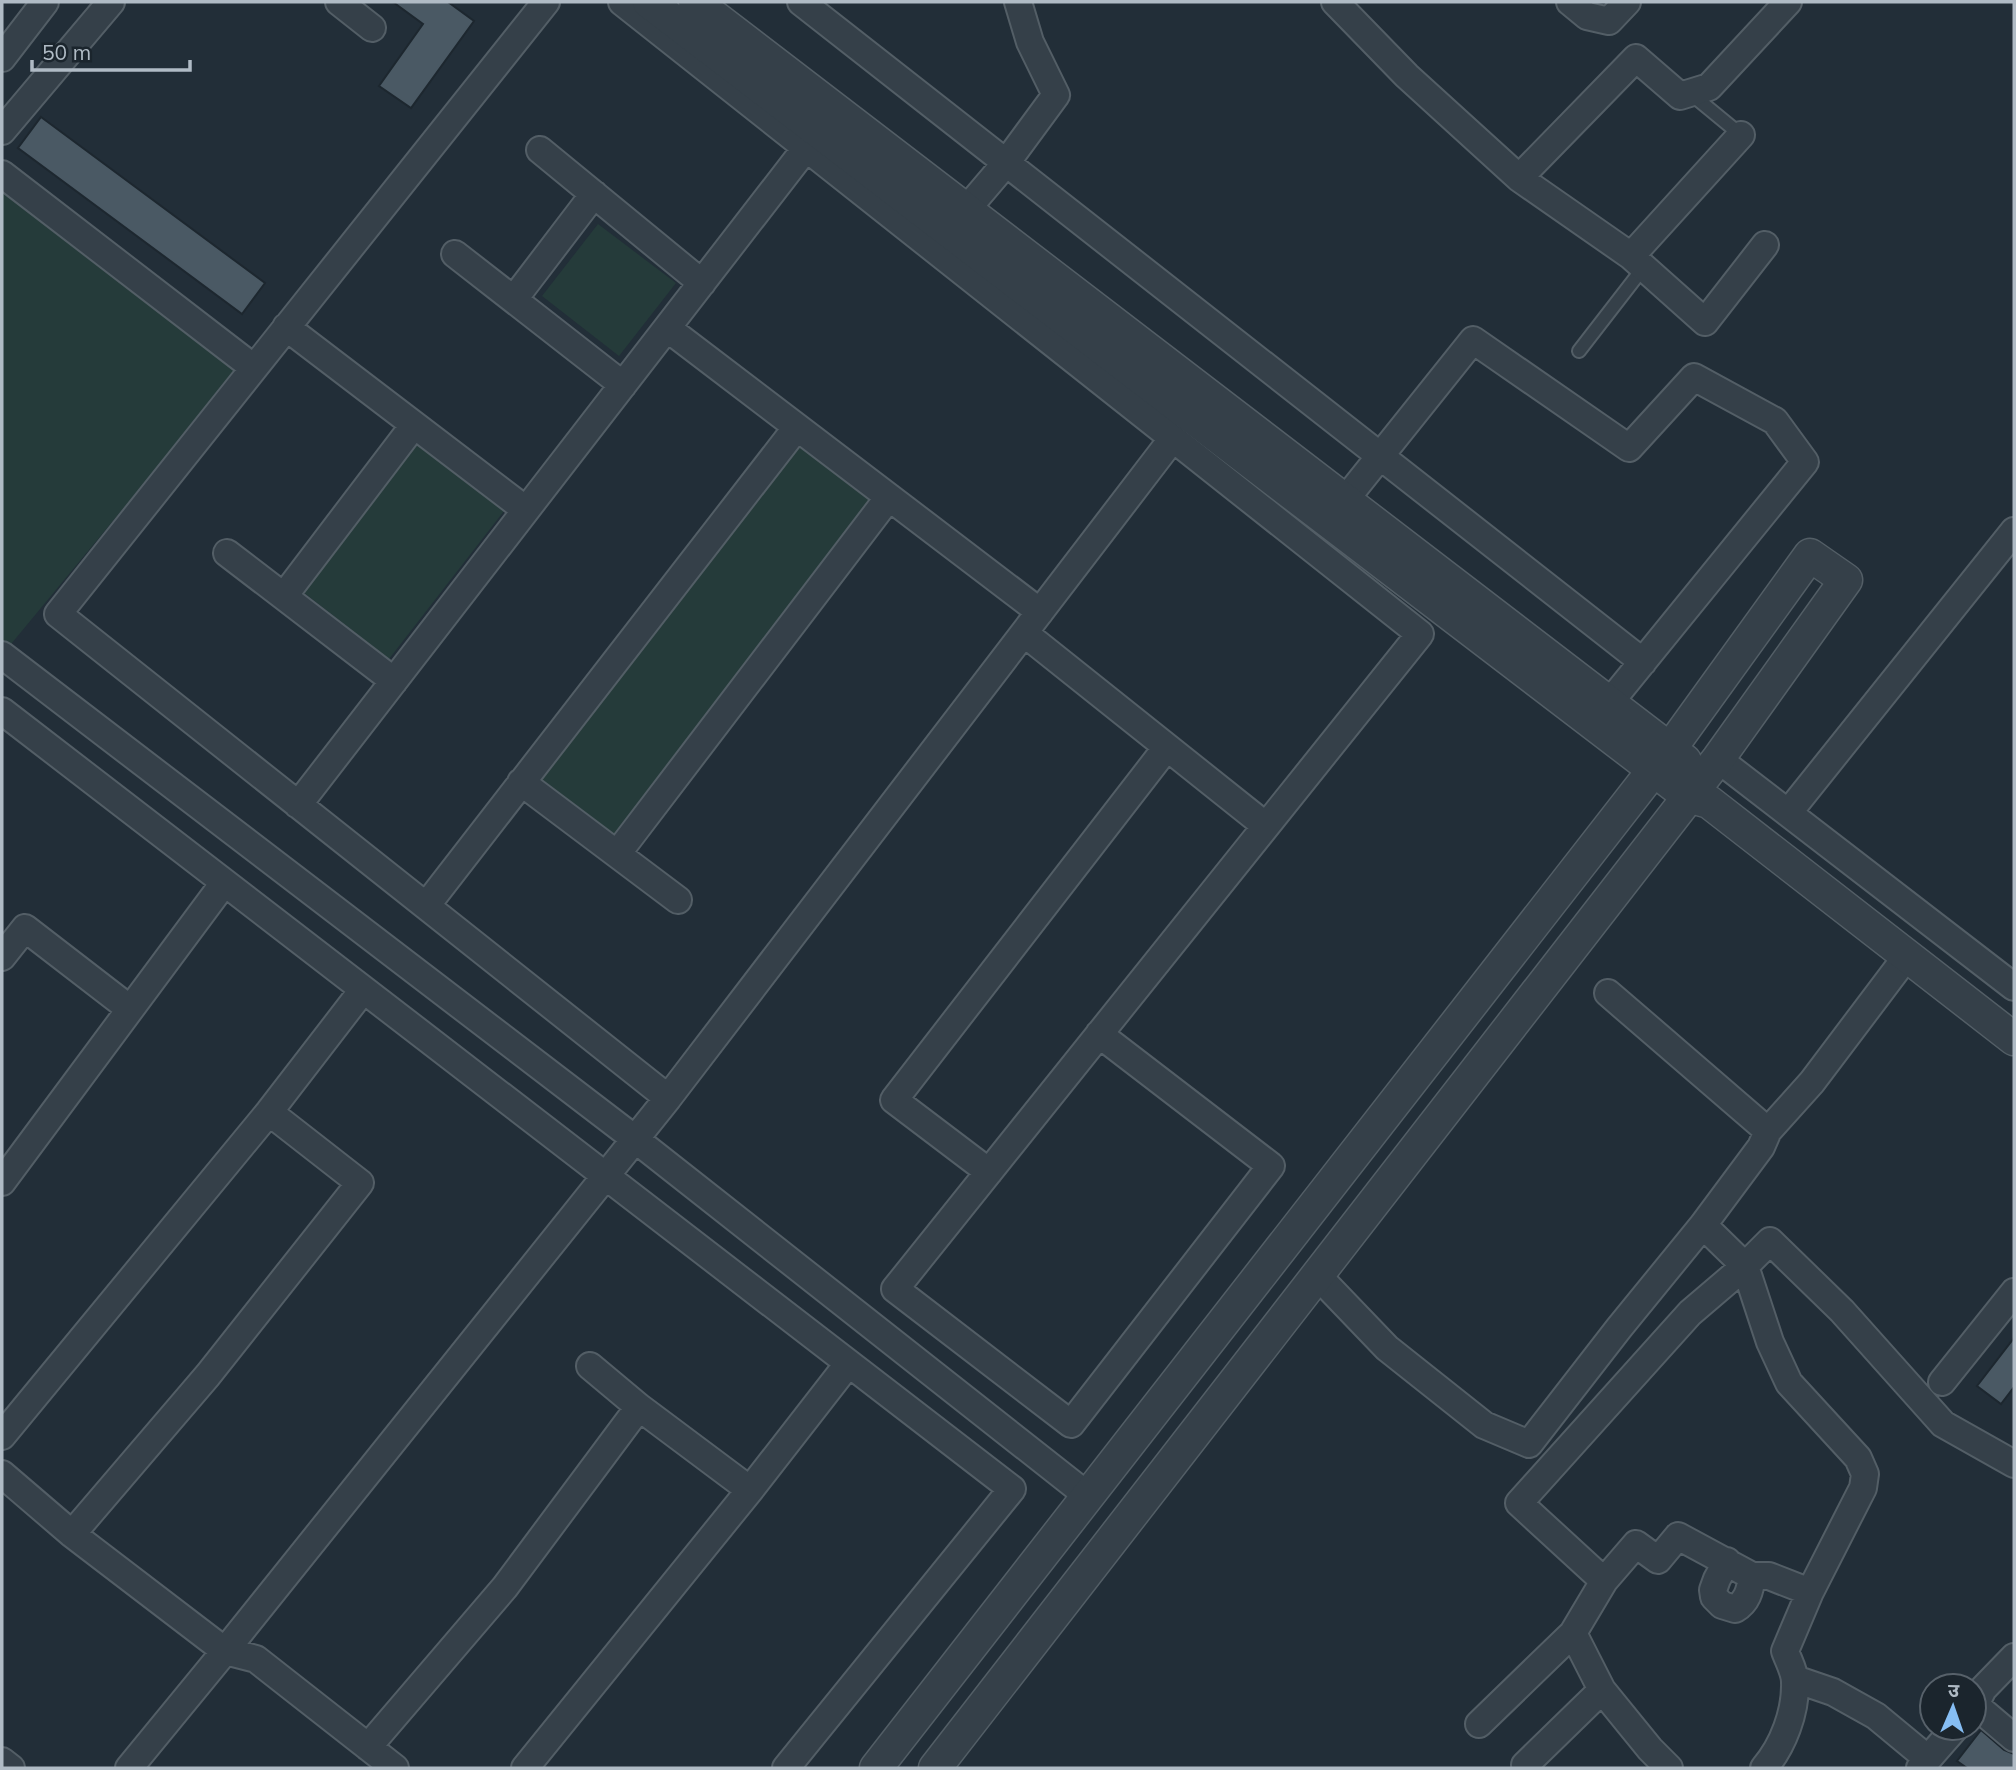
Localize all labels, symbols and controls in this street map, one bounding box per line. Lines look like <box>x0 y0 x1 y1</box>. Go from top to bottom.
scale bar <box>32 28 189 72</box>
text: 50 m <box>42 39 91 65</box>
north arrow <box>1918 1672 1988 1742</box>
text: उ <box>1948 1678 1960 1702</box>

